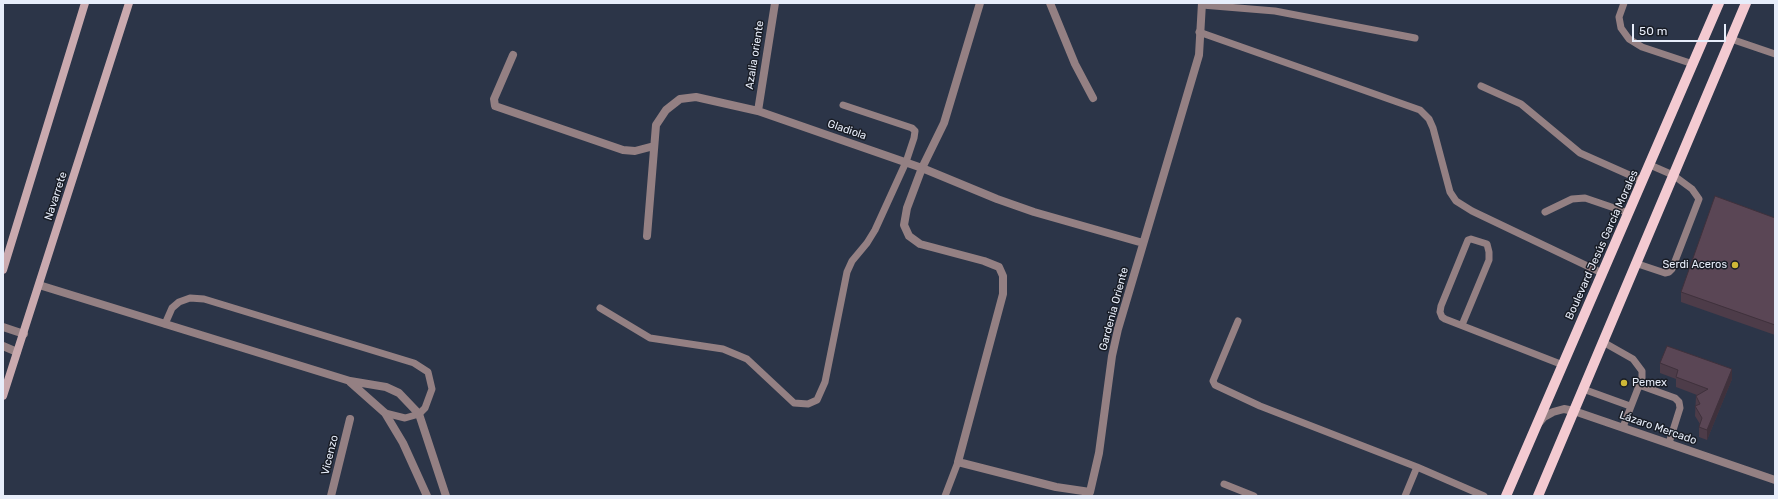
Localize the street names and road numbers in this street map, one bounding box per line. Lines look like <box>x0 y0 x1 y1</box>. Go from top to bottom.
street label: Azalia oriente <box>743 20 767 90</box>
street label: Gladiola <box>826 117 868 143</box>
street label: Boulevard Jesús García Morales <box>1563 168 1641 322</box>
street label: Navarrete <box>42 170 70 222</box>
street label: Gardenia Oriente <box>1097 266 1131 352</box>
street label: Lázaro Mercado <box>1618 409 1698 447</box>
street label: Vicenzo <box>319 434 341 476</box>

